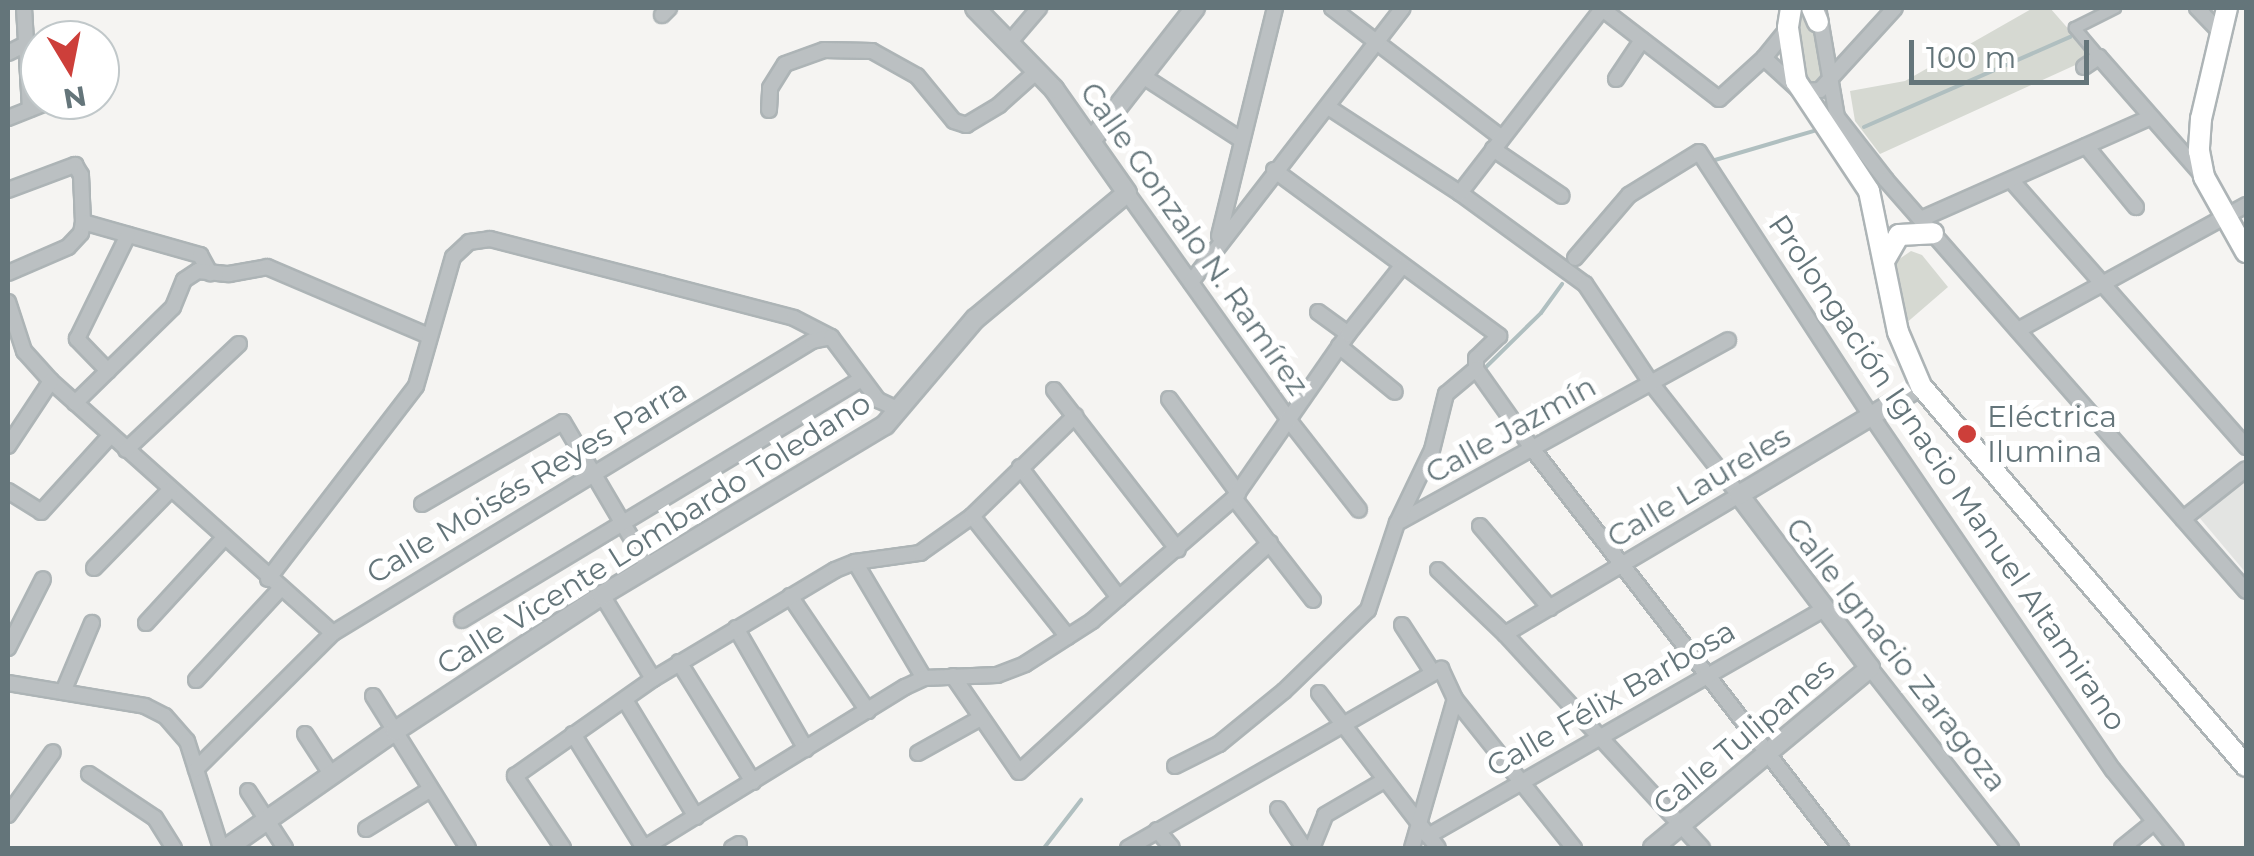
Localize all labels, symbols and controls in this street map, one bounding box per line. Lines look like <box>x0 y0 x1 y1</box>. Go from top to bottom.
north arrow <box>20 20 120 120</box>
scale bar <box>1914 20 2094 82</box>
text: 100 m <box>1926 39 2016 76</box>
street label: Calle Gonzalo N. Ramírez <box>1072 76 1316 402</box>
text: N <box>61 79 89 116</box>
street label: Prolongación Ignacio Manuel Altamirano <box>1760 208 2134 738</box>
street label: Calle Jazmín <box>1420 368 1602 492</box>
street label: Calle Moisés Reyes Parra <box>361 372 693 592</box>
street label: Calle Vicente Lombardo Toledano <box>431 385 877 683</box>
place label: Eléctrica Ilumina <box>1987 399 2117 470</box>
street label: Calle Laureles <box>1601 418 1797 556</box>
marker: Eléctrica Ilumina <box>1956 423 1978 445</box>
street label: Calle Ignacio Zaragoza <box>1778 511 2014 799</box>
street label: Calle Félix Barbosa <box>1480 613 1742 785</box>
street label: Calle Tulipanes <box>1646 651 1842 823</box>

